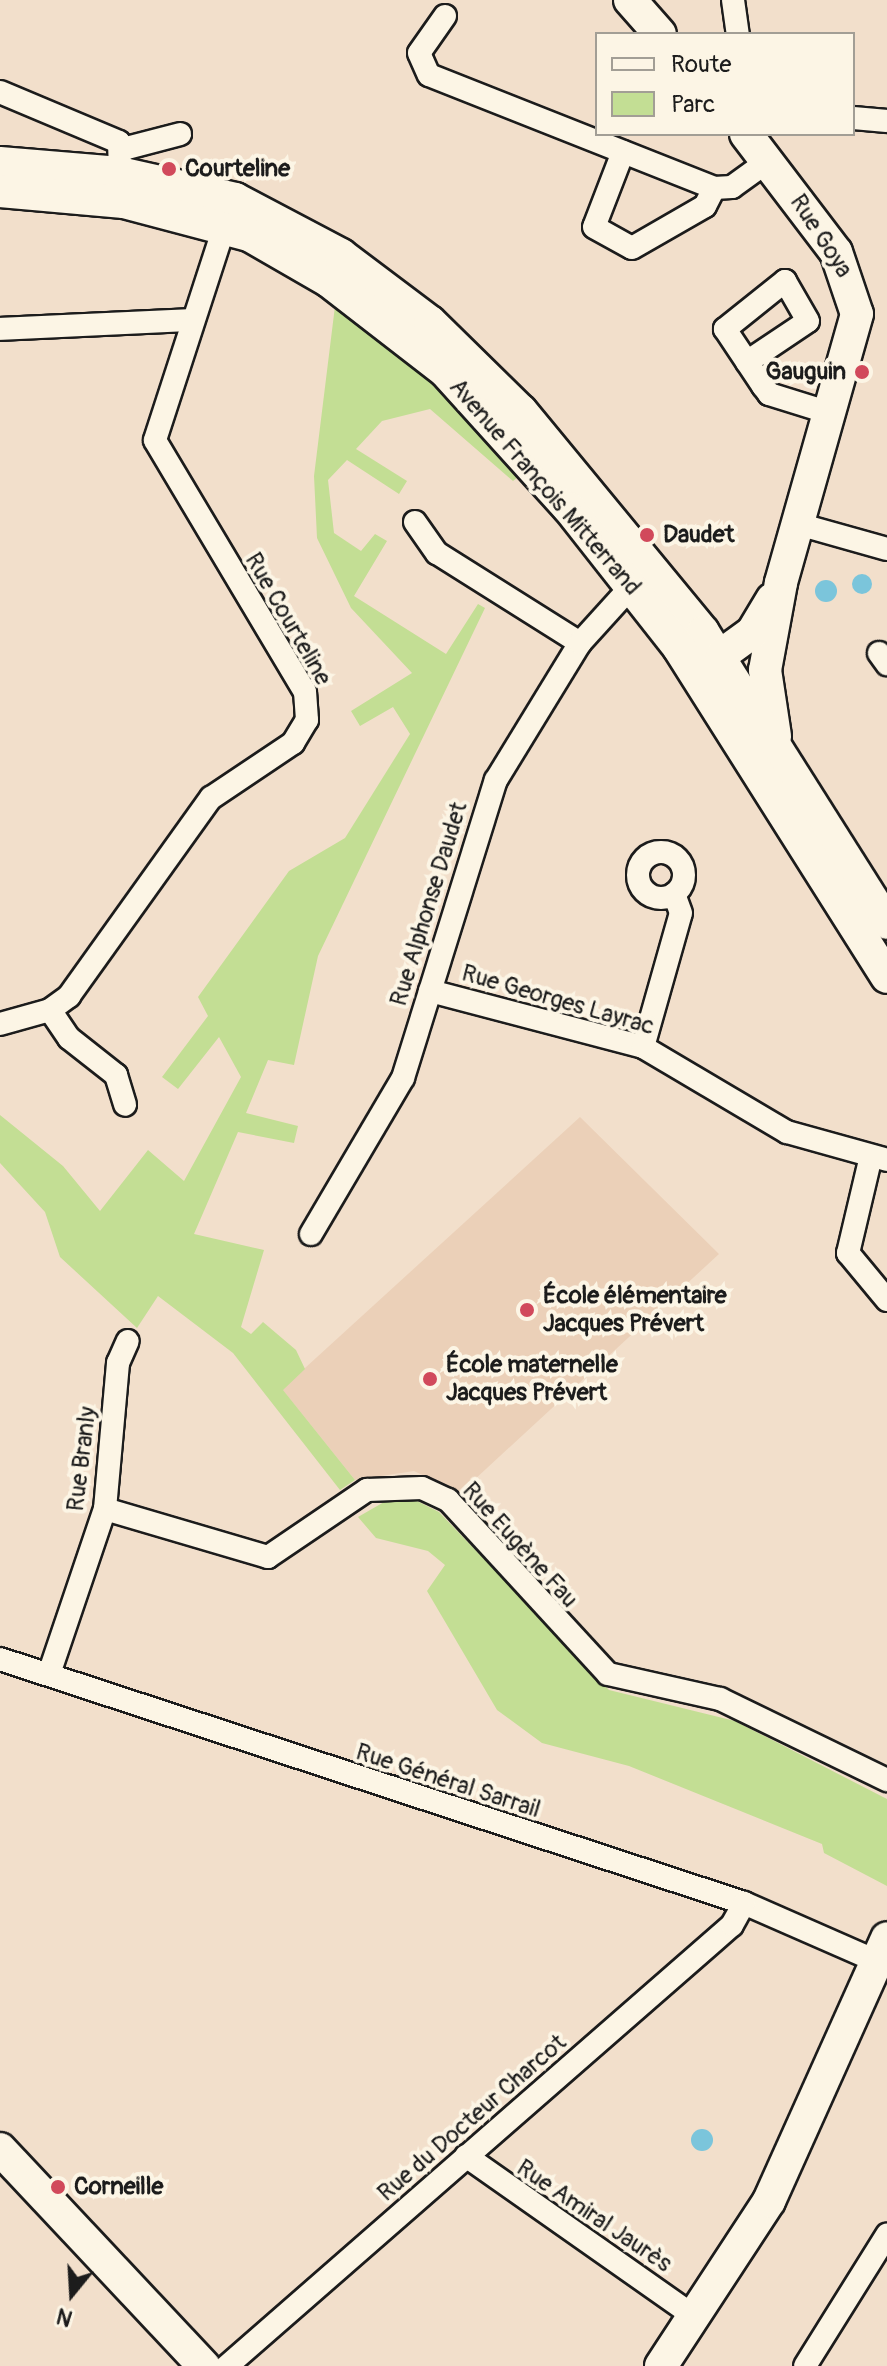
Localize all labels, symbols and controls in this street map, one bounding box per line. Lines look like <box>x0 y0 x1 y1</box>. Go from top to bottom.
legend <box>595 32 855 136</box>
text: Route <box>671 50 731 79</box>
text: Parc <box>671 90 715 119</box>
place label: Courteline <box>185 155 290 183</box>
marker: Courteline <box>160 160 178 178</box>
street label: Rue Goya <box>784 189 858 283</box>
place label: Gauguin <box>766 358 846 386</box>
marker: Gauguin <box>853 363 871 381</box>
street label: Avenue François Mitterrand <box>443 373 647 601</box>
place label: Daudet <box>663 521 734 549</box>
marker: Daudet <box>638 526 656 544</box>
street label: Rue Courteline <box>239 548 337 690</box>
street label: Rue Alphonse Daudet <box>384 799 474 1009</box>
street label: Rue Georges Layrac <box>458 959 658 1041</box>
place label: École élémentaire Jacques Prévert <box>543 1282 727 1338</box>
marker: École élémentaire Jacques Prévert <box>518 1301 536 1319</box>
place label: École maternelle Jacques Prévert <box>446 1351 618 1407</box>
marker: École maternelle Jacques Prévert <box>421 1370 439 1388</box>
street label: Rue Branly <box>61 1405 103 1513</box>
street label: Rue Eugène Fau <box>456 1476 584 1614</box>
street label: Rue Général Sarrail <box>352 1738 544 1824</box>
street label: Rue du Docteur Charcot <box>372 2028 572 2208</box>
street label: Rue Amiral Jaurès <box>511 2154 677 2278</box>
place label: Corneille <box>74 2173 163 2201</box>
marker: Corneille <box>49 2178 67 2196</box>
north arrow <box>32 2254 112 2334</box>
text: N <box>53 2301 76 2332</box>

